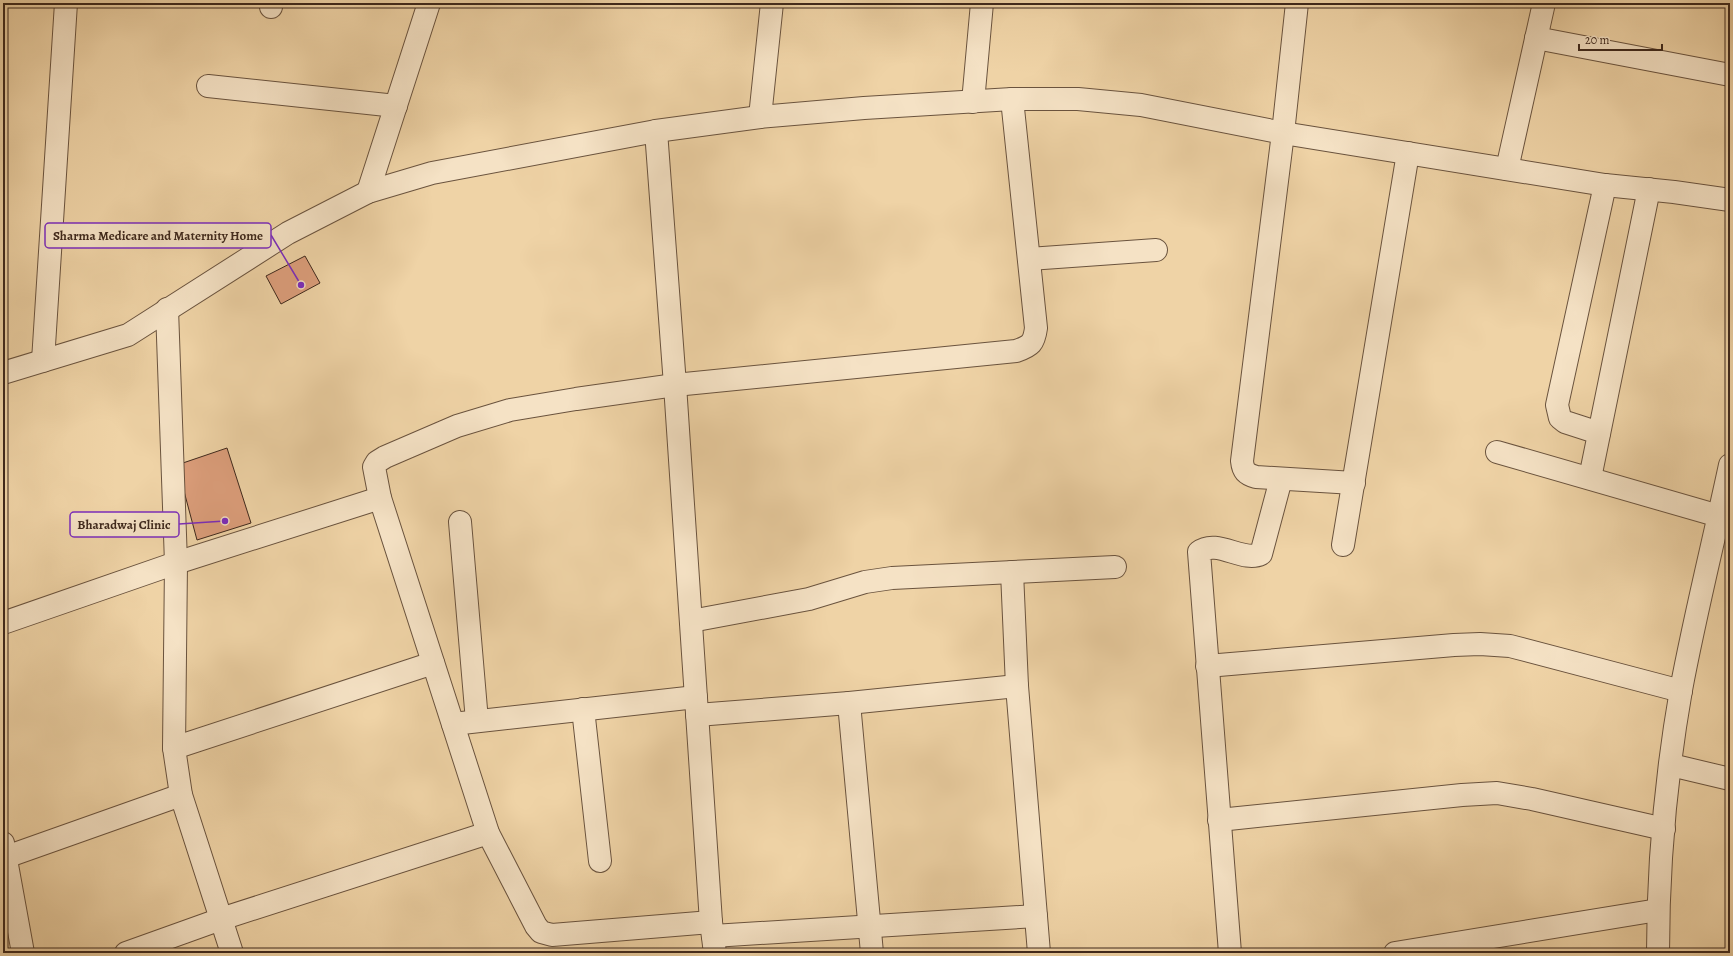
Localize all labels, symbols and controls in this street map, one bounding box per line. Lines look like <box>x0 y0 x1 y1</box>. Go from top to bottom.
scale bar <box>1579 26 1662 52</box>
text: 20 m <box>1585 32 1609 48</box>
callout: Sharma Medicare and Maternity Home <box>45 223 271 248</box>
text: Sharma Medicare and Maternity Home <box>53 227 263 244</box>
callout: Bharadwaj Clinic <box>70 512 179 537</box>
text: Bharadwaj Clinic <box>77 516 171 533</box>

